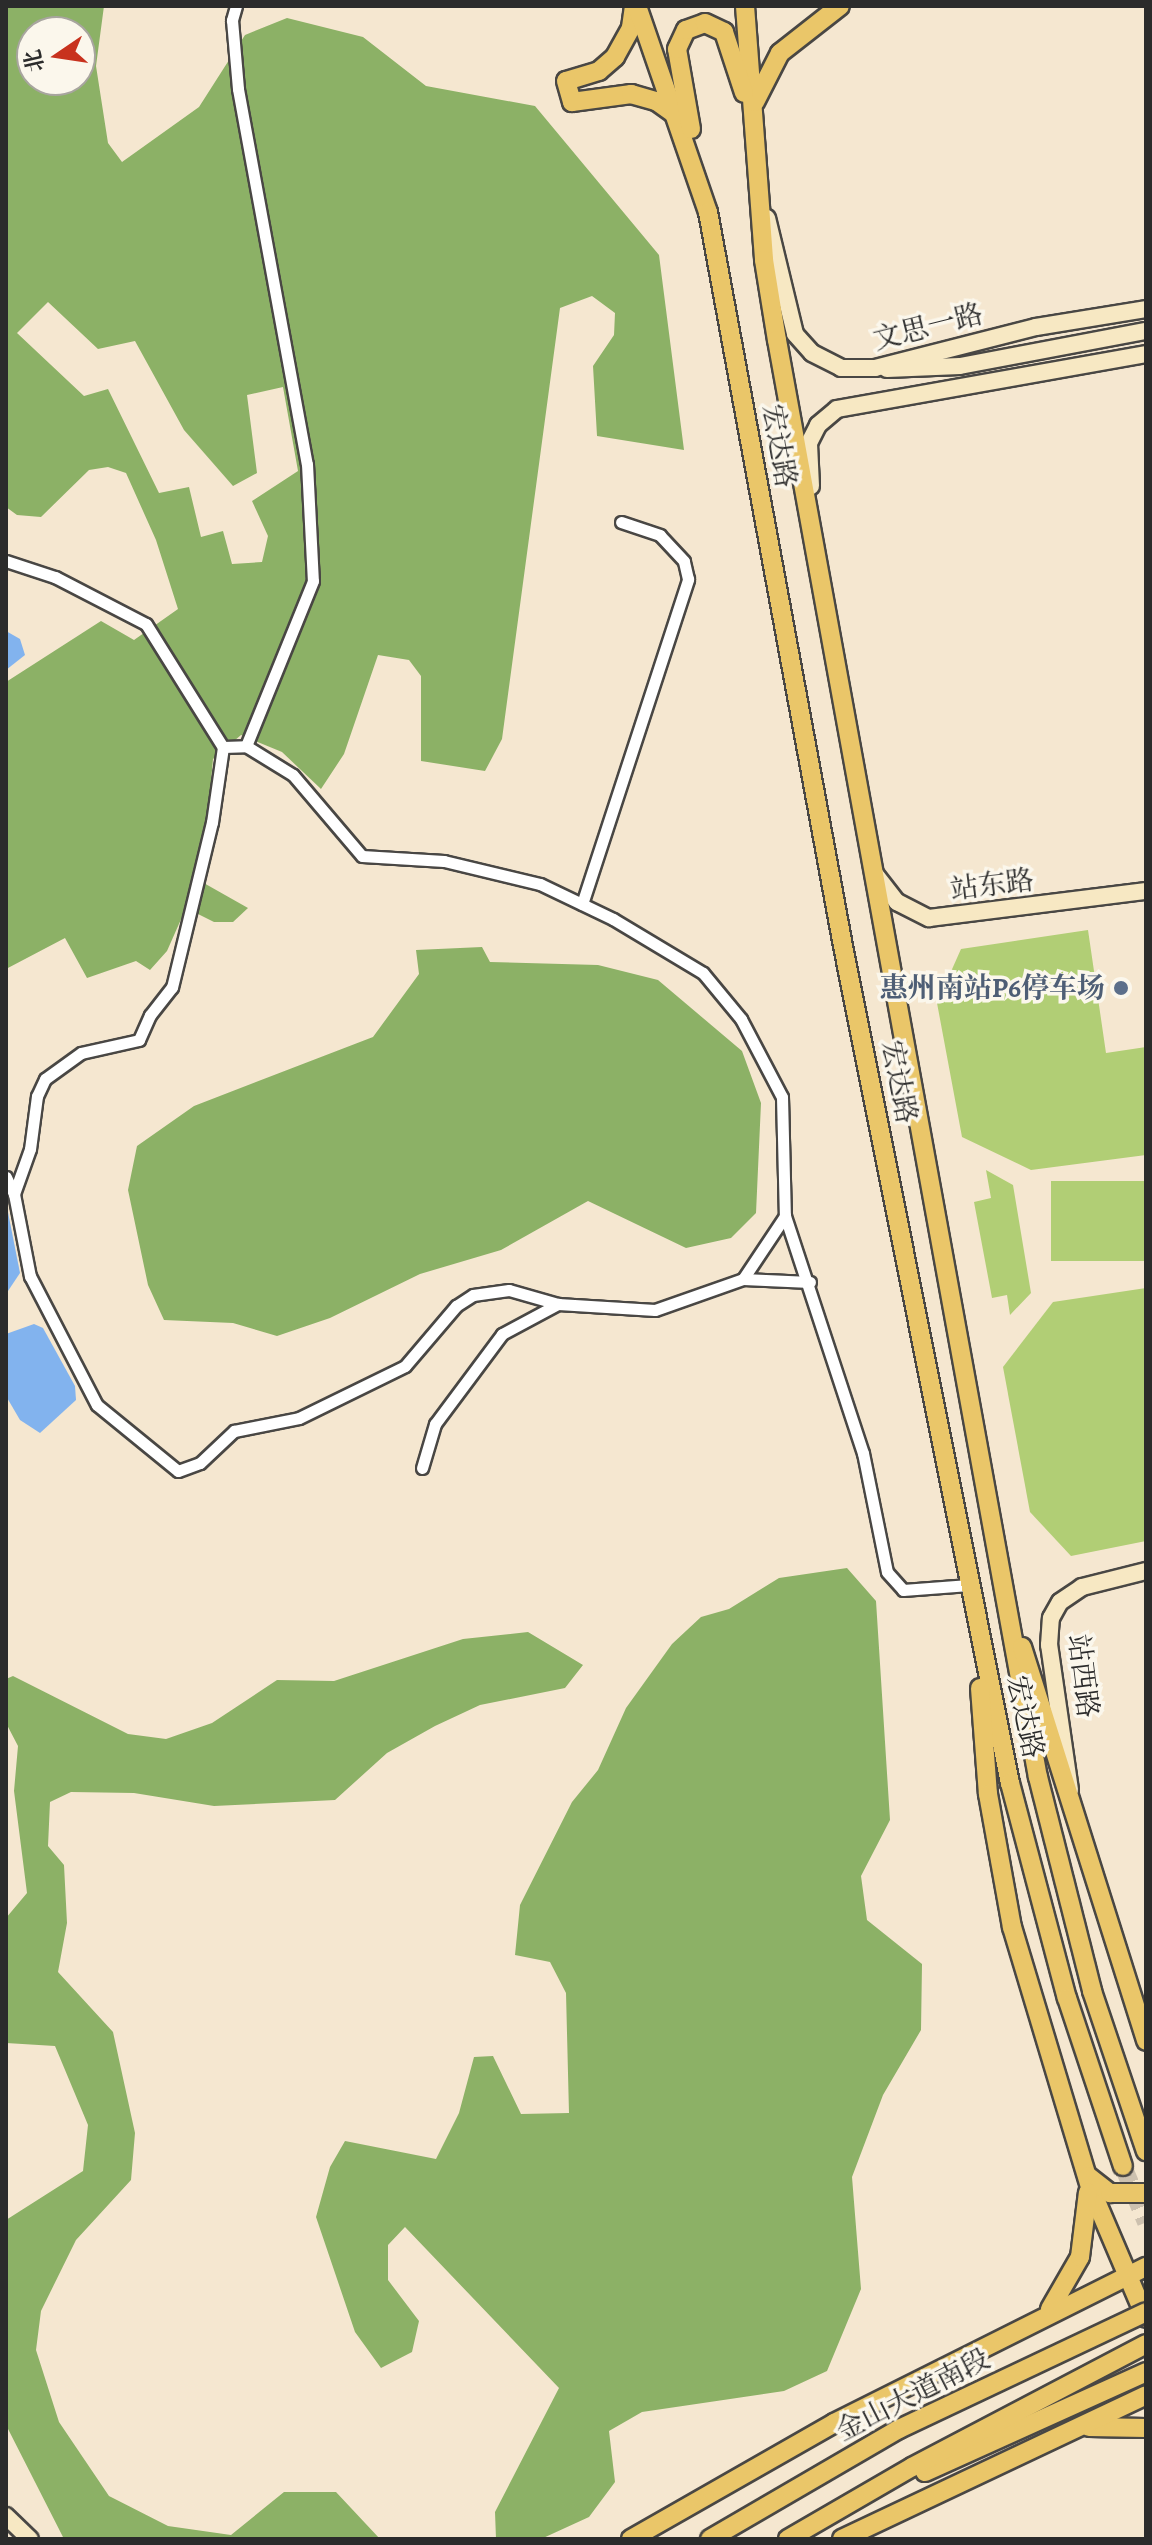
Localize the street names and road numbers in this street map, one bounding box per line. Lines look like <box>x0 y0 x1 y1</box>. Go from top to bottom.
street label: 文思一路 <box>870 297 986 357</box>
street label: 宏达路 <box>755 402 803 490</box>
street label: 站东路 <box>948 863 1036 907</box>
street label: 宏达路 <box>874 1038 924 1126</box>
street label: 站西路 <box>1061 1632 1105 1720</box>
street label: 宏达路 <box>1000 1672 1050 1762</box>
street label: 金山大道南段 <box>831 2342 995 2448</box>

